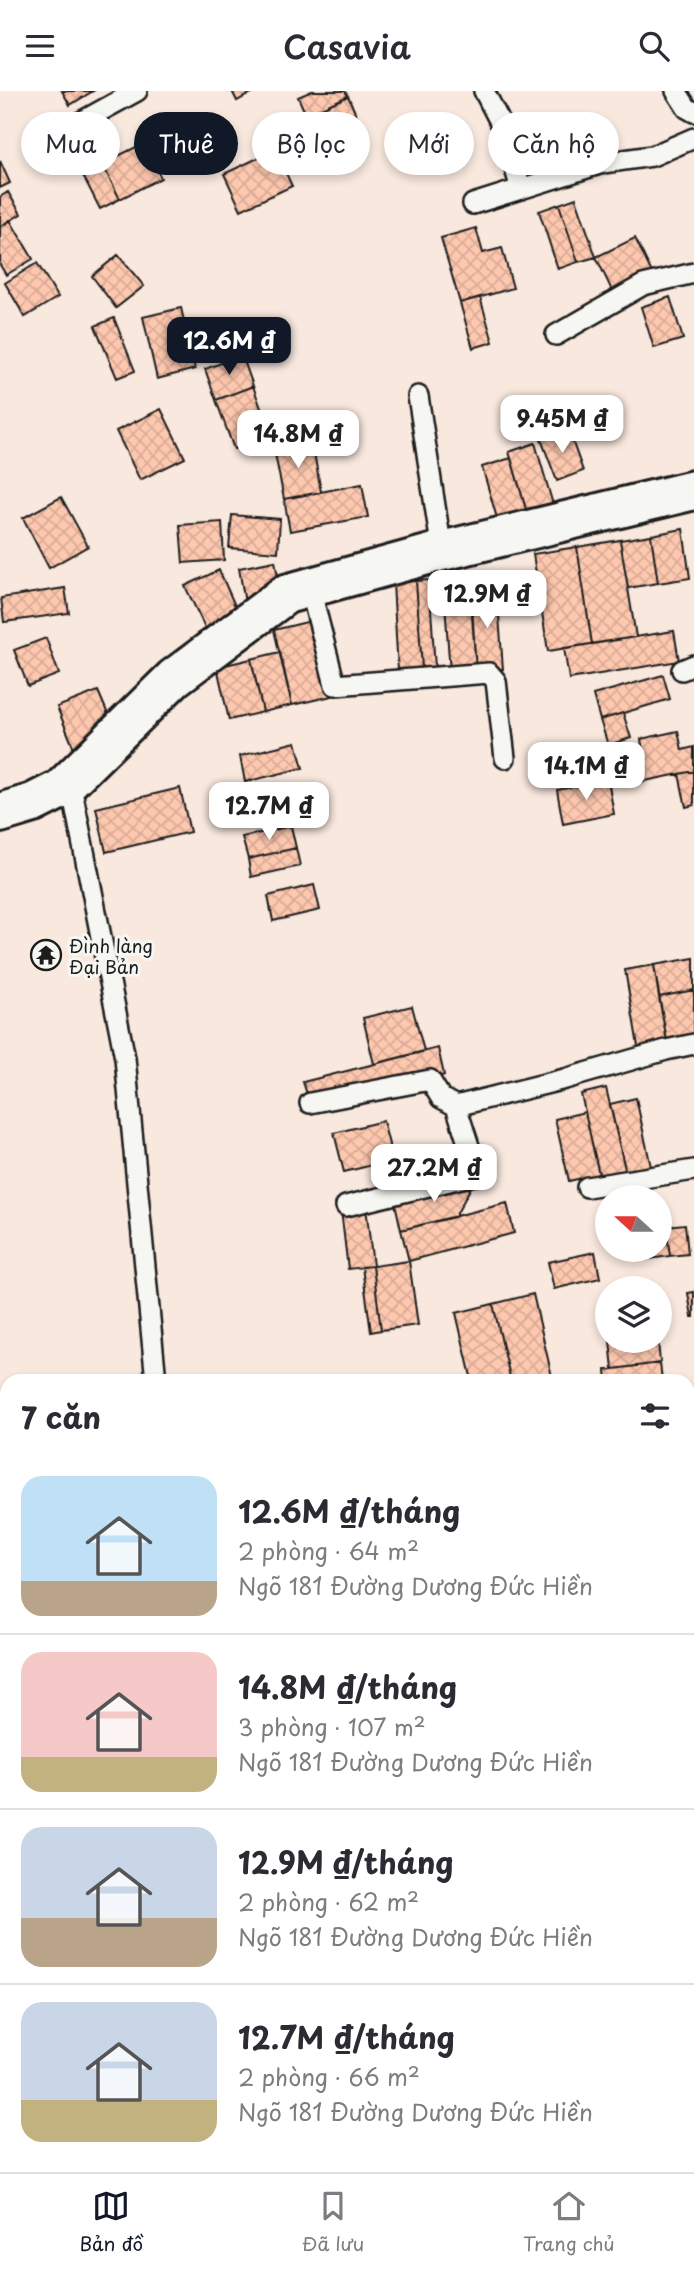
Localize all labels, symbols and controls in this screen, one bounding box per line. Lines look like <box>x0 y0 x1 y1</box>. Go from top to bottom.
text: Casavia <box>283 22 411 70</box>
icon: menu <box>21 27 59 65</box>
icon: search <box>635 27 673 65</box>
chip: Mua <box>21 112 120 175</box>
chip: Thuê <box>134 112 238 175</box>
chip: Bộ lọc <box>252 112 370 175</box>
chip: Mới <box>384 112 474 175</box>
chip: Căn hộ <box>488 112 619 175</box>
pin: 12.6M ₫ <box>164 317 294 377</box>
text: 12.6M ₫ <box>183 322 275 357</box>
pin: 9.45M ₫ <box>497 395 627 455</box>
text: 9.45M ₫ <box>516 400 608 435</box>
pin: 14.8M ₫ <box>233 411 363 470</box>
text: 14.8M ₫ <box>253 415 343 450</box>
pin: 12.9M ₫ <box>422 571 552 630</box>
text: 12.9M ₫ <box>444 575 530 610</box>
pin: 14.1M ₫ <box>521 743 651 802</box>
text: 14.1M ₫ <box>544 747 628 782</box>
pin: 12.7M ₫ <box>204 783 334 842</box>
text: 12.7M ₫ <box>225 787 313 822</box>
place label: Đình làng Đại Bản <box>69 932 153 980</box>
temple icon: Đình làng Đại Bản <box>29 938 63 972</box>
pin: 27.2M ₫ <box>369 1145 499 1204</box>
text: 27.2M ₫ <box>387 1149 481 1184</box>
north arrow <box>595 1185 672 1262</box>
map controls <box>595 1185 672 1353</box>
button: layers <box>595 1276 672 1353</box>
text: 7 căn <box>21 1394 101 1439</box>
icon: filters <box>636 1397 674 1435</box>
text: 12.6M ₫/tháng <box>238 1488 460 1533</box>
icon: home <box>77 1504 161 1588</box>
text: 2 phòng · 64 m² <box>238 1533 419 1568</box>
text: Ngõ 181 Đường Dương Đức Hiền <box>238 1568 593 1603</box>
text: 14.8M ₫/tháng <box>238 1664 457 1709</box>
icon: home <box>77 1680 161 1764</box>
text: 3 phòng · 107 m² <box>238 1709 426 1744</box>
text: Ngõ 181 Đường Dương Đức Hiền <box>238 1744 593 1779</box>
text: 12.9M ₫/tháng <box>238 1839 454 1884</box>
icon: home <box>77 1855 161 1939</box>
text: 2 phòng · 62 m² <box>238 1884 419 1919</box>
text: Ngõ 181 Đường Dương Đức Hiền <box>238 1919 593 1954</box>
text: 12.7M ₫/tháng <box>238 2014 455 2059</box>
icon: home <box>77 2030 161 2114</box>
text: 2 phòng · 66 m² <box>238 2059 420 2094</box>
text: Ngõ 181 Đường Dương Đức Hiền <box>238 2094 593 2129</box>
tab: Bản đồ <box>79 2187 143 2257</box>
tab: Đã lưu <box>302 2187 364 2257</box>
tab: Trang chủ <box>523 2187 615 2257</box>

